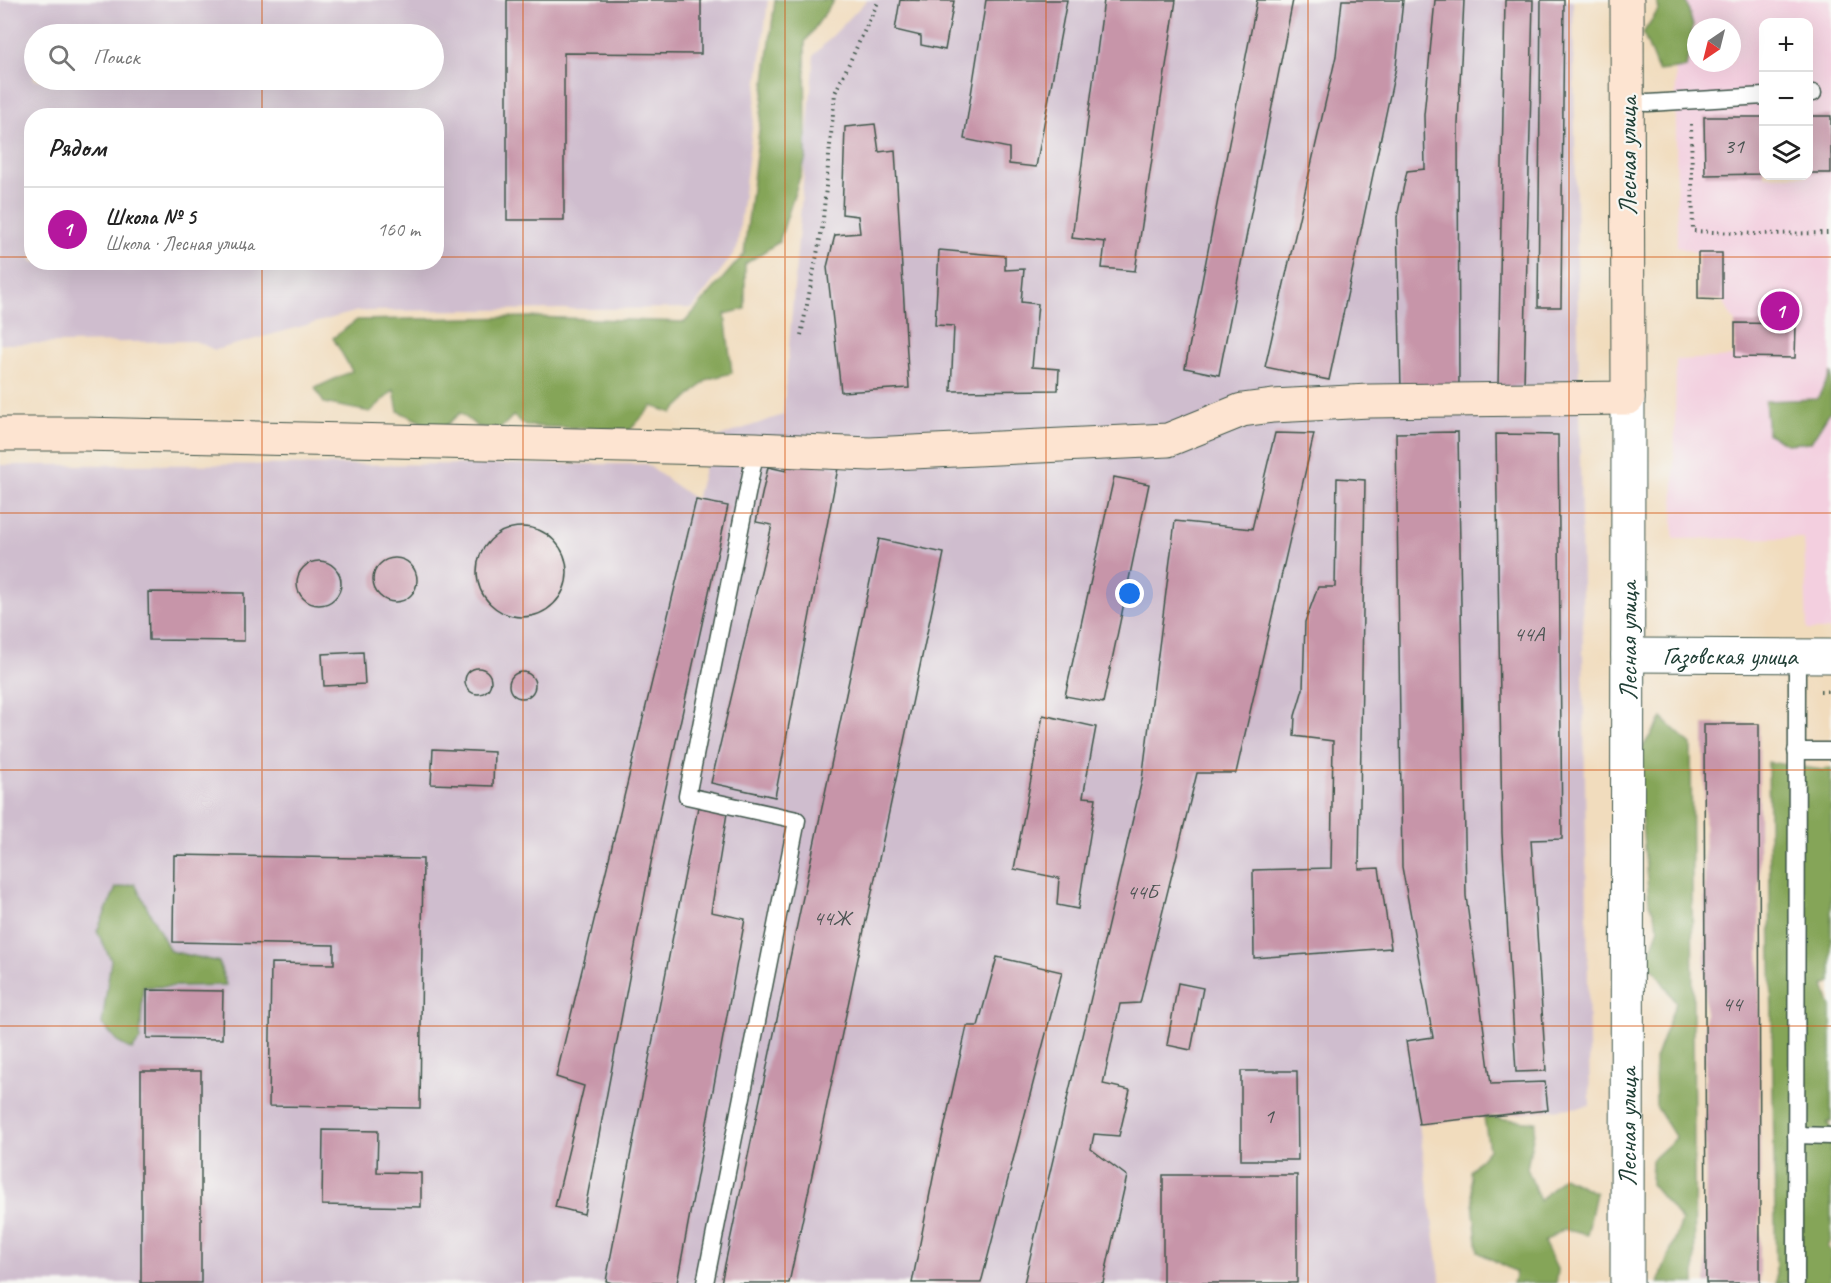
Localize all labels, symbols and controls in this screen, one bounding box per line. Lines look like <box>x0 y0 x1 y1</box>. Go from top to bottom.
north arrow <box>1687 18 1741 72</box>
map controls <box>1759 18 1813 180</box>
button: + <box>1759 18 1813 72</box>
search box <box>24 24 444 90</box>
icon: search <box>45 41 78 74</box>
text: Поиск <box>93 43 139 71</box>
button: − <box>1759 72 1813 126</box>
street label: Лесная улица <box>1611 94 1644 215</box>
button: layers <box>1759 126 1813 180</box>
text: Рядом <box>48 131 106 164</box>
house number: 31 <box>1724 132 1745 160</box>
text: Школа № 5 <box>105 203 196 231</box>
text: 1 <box>63 217 72 242</box>
text: 160 m <box>377 217 420 242</box>
text: Школа · Лесная улица <box>105 231 254 256</box>
pin: 1 <box>1760 288 1800 334</box>
your location <box>1115 579 1144 608</box>
street label: Лесная улица <box>1611 579 1644 701</box>
house number: 44А <box>1514 620 1545 648</box>
street label: Газовская улица <box>1663 639 1799 673</box>
house number: 44Б <box>1127 878 1161 906</box>
house number: 44Ж <box>813 904 854 932</box>
house number: 44 <box>1722 990 1744 1018</box>
street label: Лесная улица <box>1611 1065 1644 1187</box>
house number: 1 <box>1264 1102 1275 1130</box>

